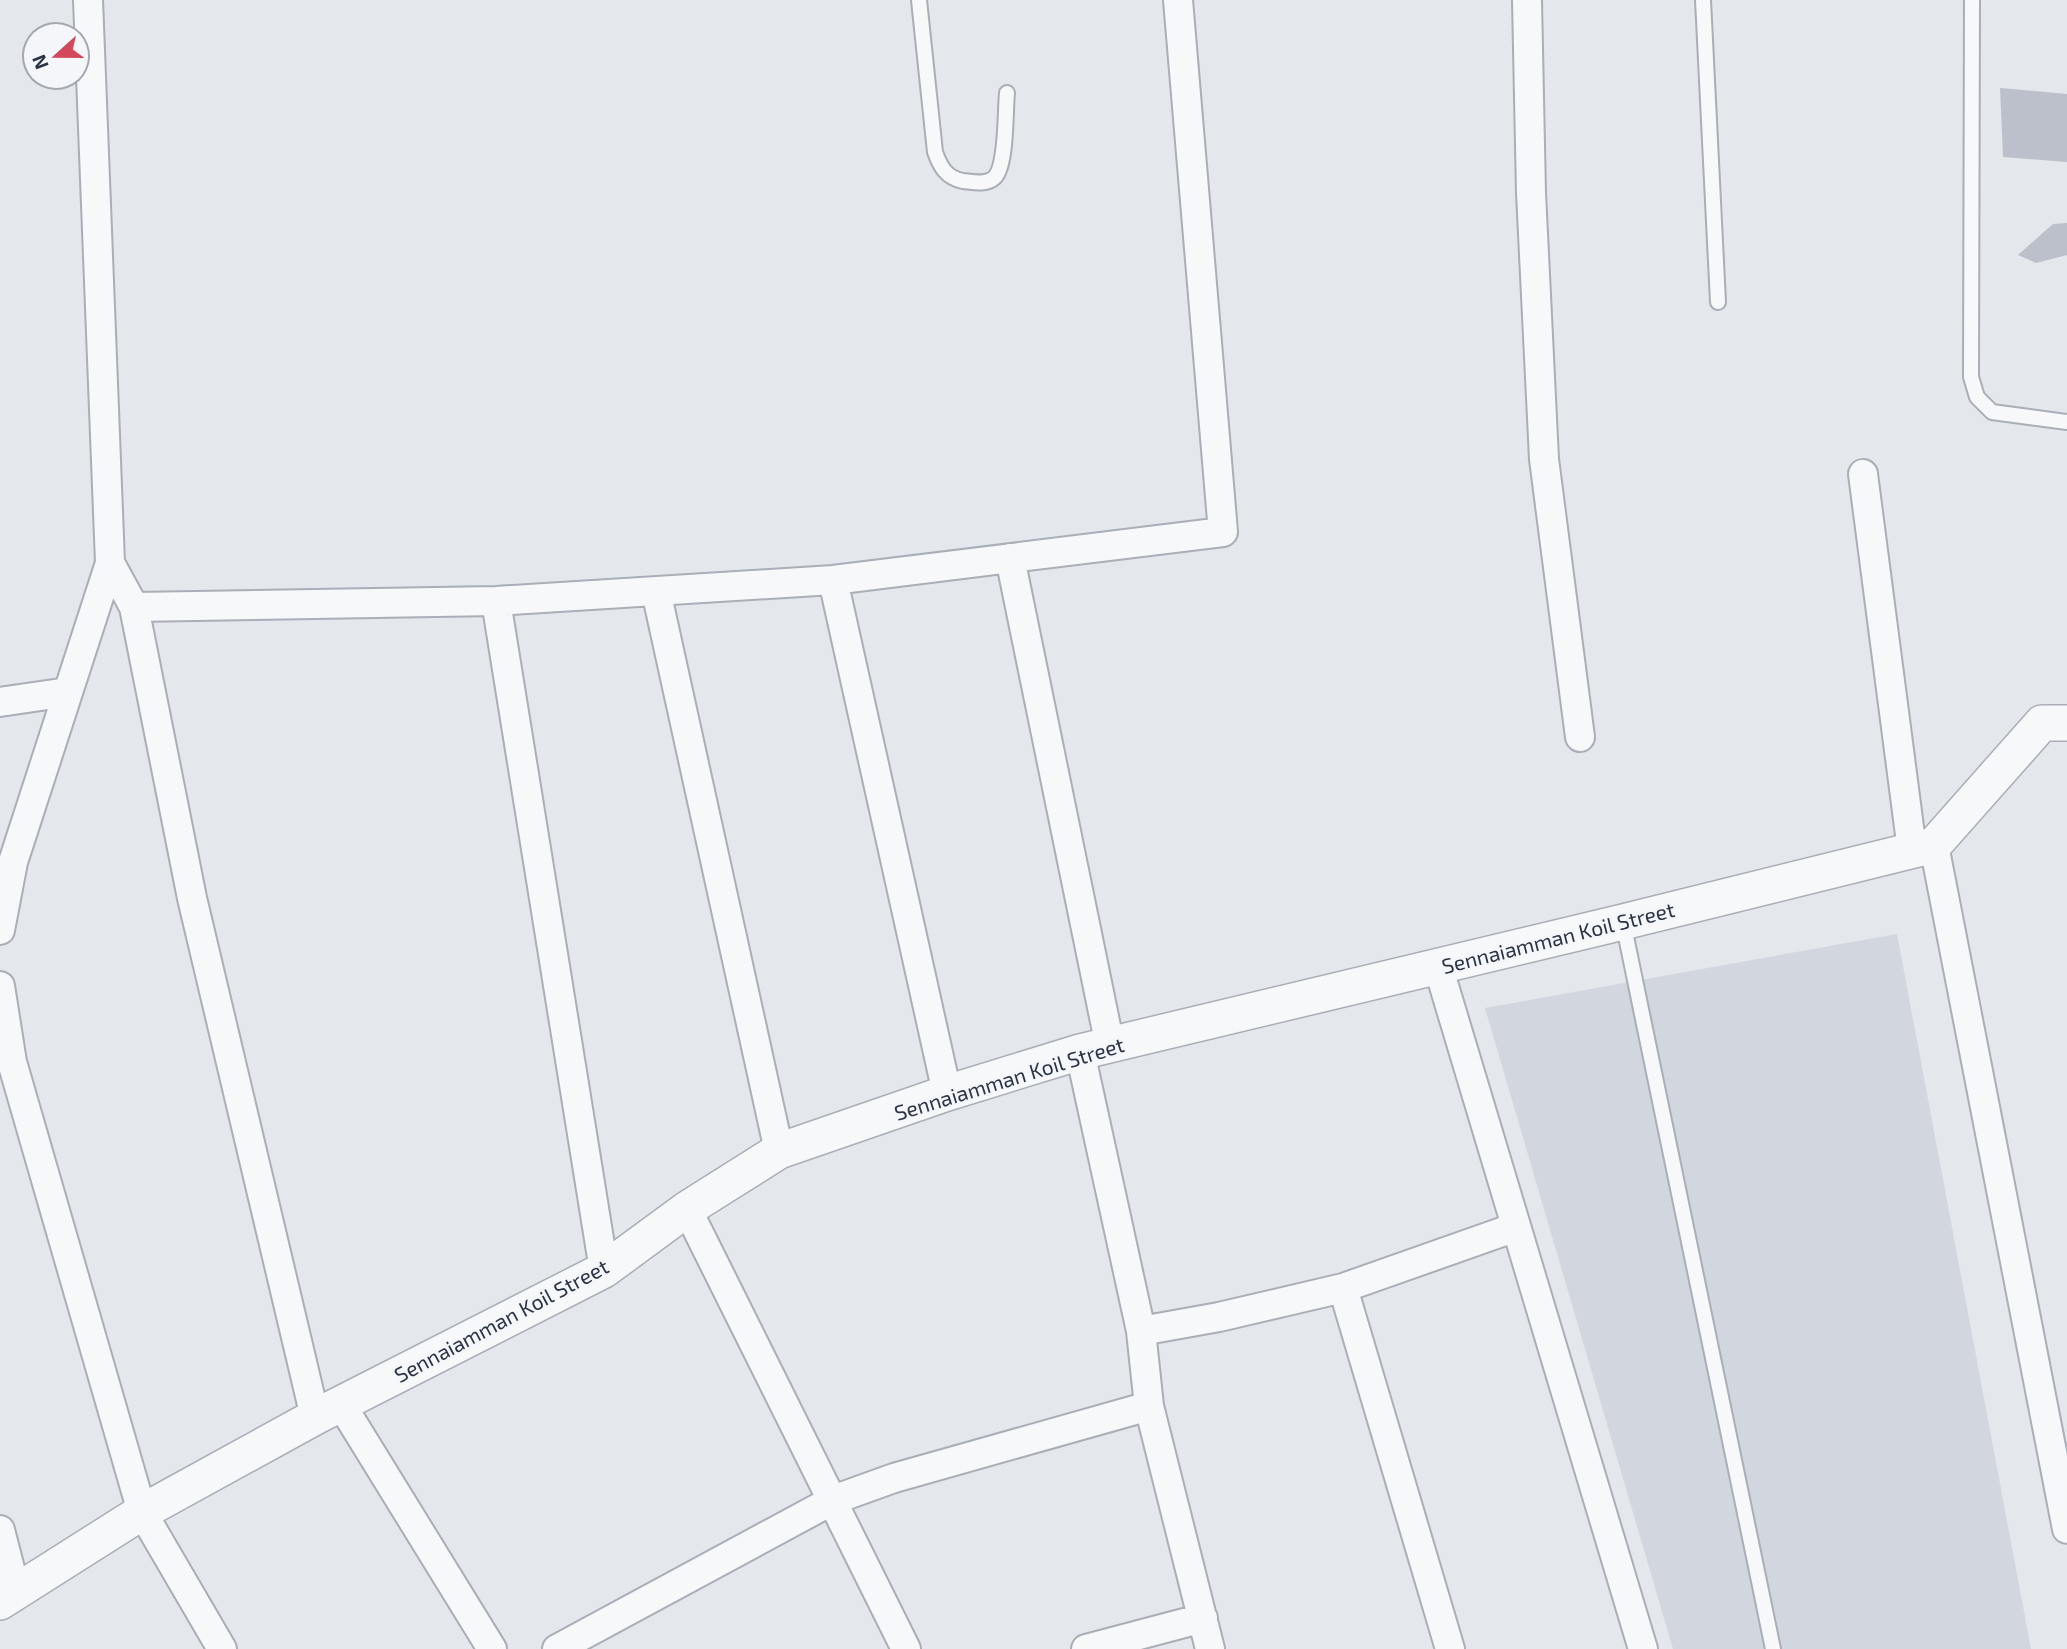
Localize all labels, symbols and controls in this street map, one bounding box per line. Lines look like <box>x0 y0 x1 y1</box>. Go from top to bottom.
north arrow <box>21 21 91 91</box>
text: N <box>26 52 53 73</box>
street label: Sennaiamman Koil Street <box>1439 896 1677 978</box>
street label: Sennaiamman Koil Street <box>891 1031 1127 1125</box>
street label: Sennaiamman Koil Street <box>390 1253 612 1387</box>

